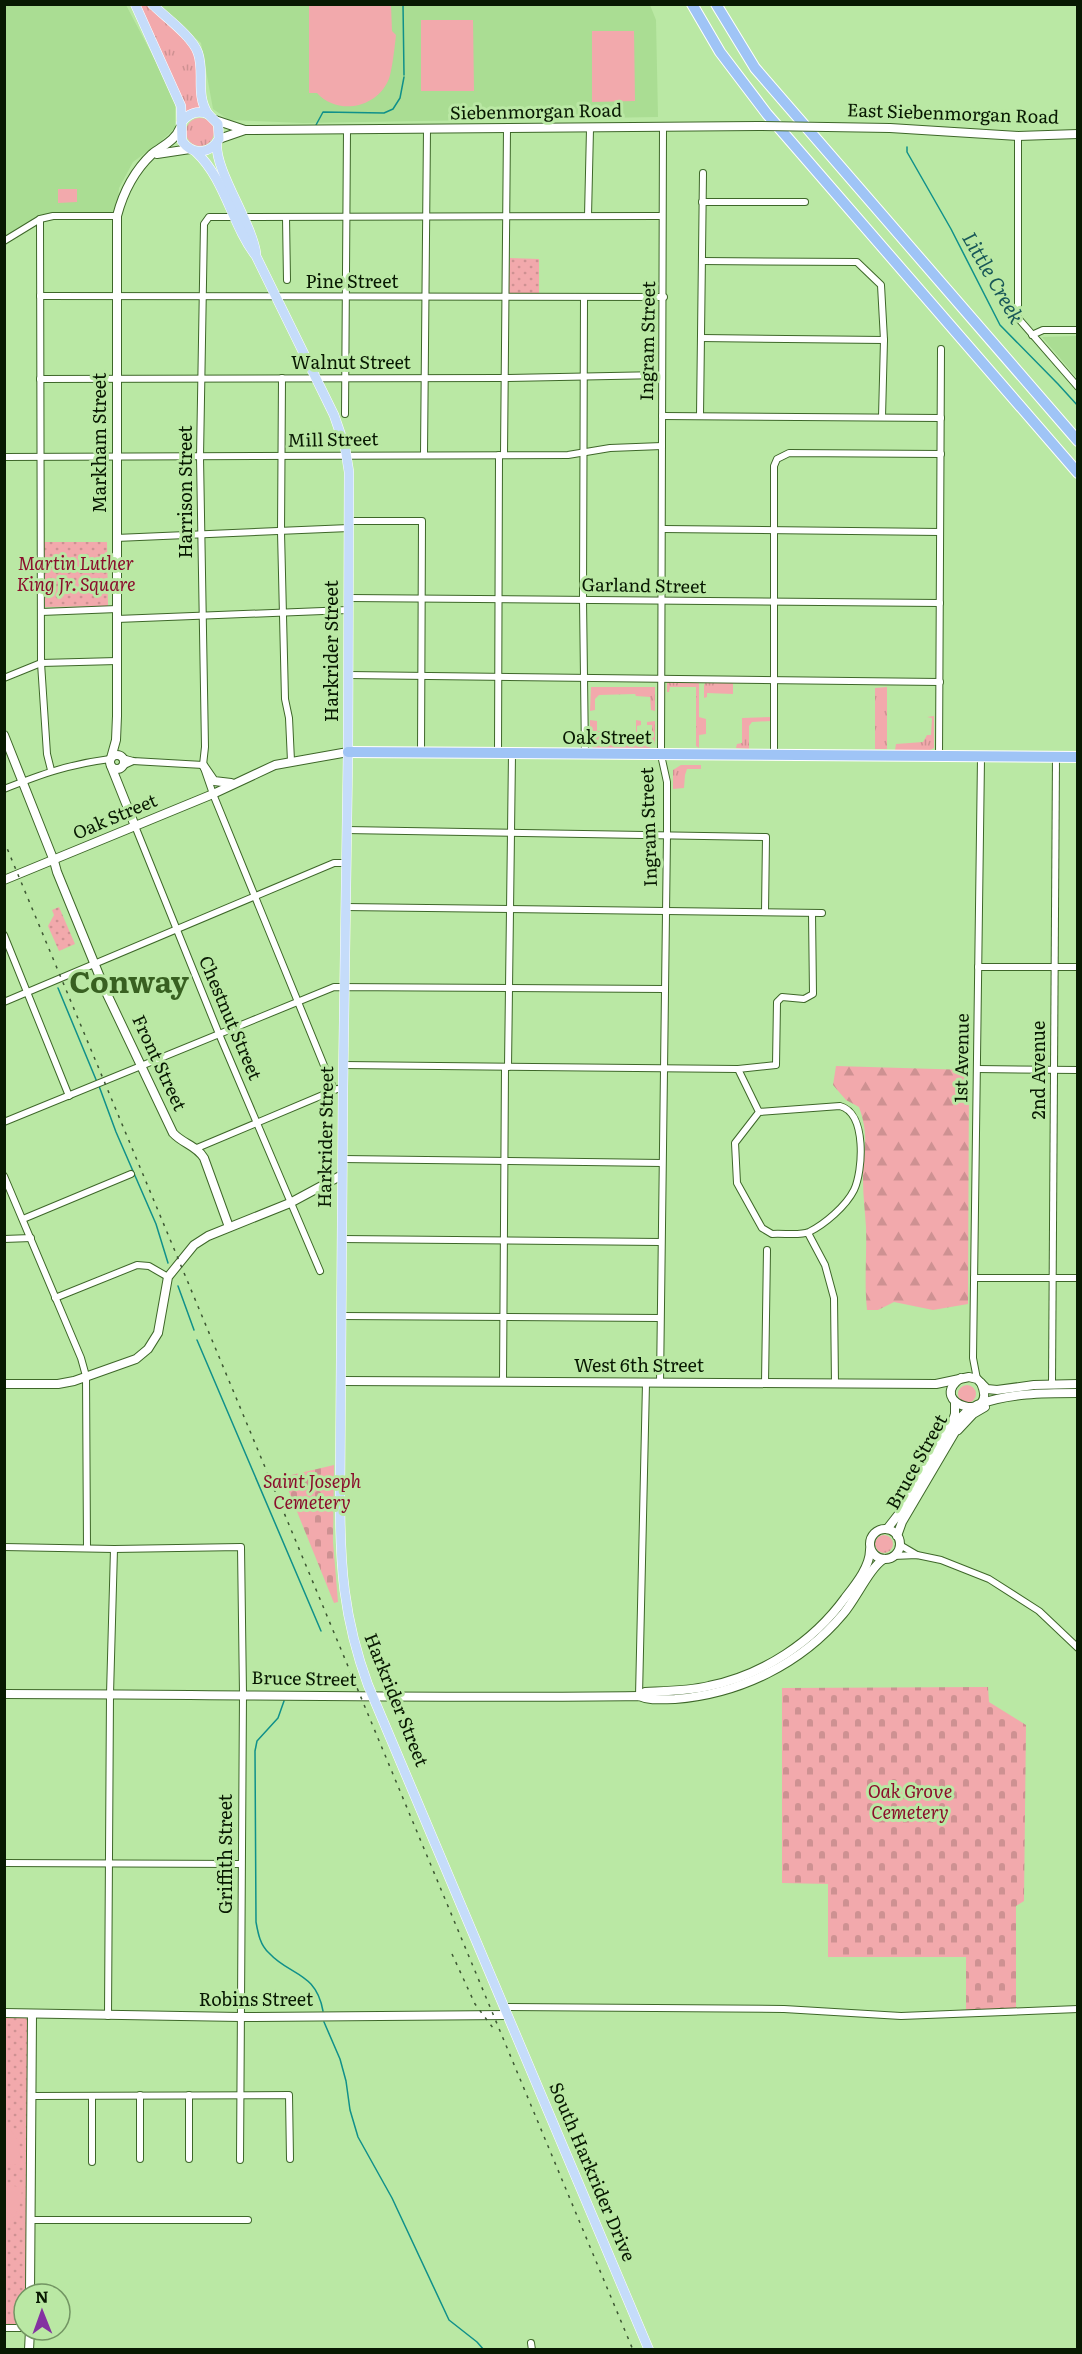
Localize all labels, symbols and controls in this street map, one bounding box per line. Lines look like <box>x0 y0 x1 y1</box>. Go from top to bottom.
street label: Siebenmorgan Road <box>450 95 622 126</box>
street label: East Siebenmorgan Road <box>847 95 1059 130</box>
water label: Little Creek <box>956 226 1033 328</box>
street label: Pine Street <box>305 267 399 294</box>
street label: Ingram Street <box>632 280 661 401</box>
street label: Walnut Street <box>291 348 412 375</box>
street label: Markham Street <box>85 372 112 513</box>
street label: Mill Street <box>287 424 379 453</box>
street label: Harrison Street <box>171 425 198 559</box>
park label: Martin Luther King Jr. Square <box>16 549 136 597</box>
street label: Garland Street <box>581 570 707 599</box>
street label: Harkrider Street <box>317 579 344 722</box>
street label: Oak Street <box>562 723 652 750</box>
street label: Ingram Street <box>632 766 663 887</box>
street label: Oak Street <box>68 785 162 846</box>
street label: Chestnut Street <box>193 951 270 1085</box>
district label: Conway <box>69 958 190 1002</box>
street label: Front Street <box>126 1010 195 1115</box>
street label: 1st Avenue <box>946 1013 975 1103</box>
street label: 2nd Avenue <box>1024 1021 1051 1119</box>
street label: Harkrider Street <box>310 1065 339 1208</box>
street label: West 6th Street <box>574 1351 705 1378</box>
street label: Bruce Street <box>878 1408 953 1514</box>
park label: Saint Joseph Cemetery <box>263 1467 361 1515</box>
street label: Harkrider Street <box>358 1629 437 1771</box>
street label: Bruce Street <box>251 1663 358 1692</box>
park label: Oak Grove Cemetery <box>868 1777 952 1825</box>
street label: Griffith Street <box>211 1793 238 1914</box>
street label: Robins Street <box>199 1985 314 2012</box>
street label: South Harkrider Drive <box>543 2078 643 2265</box>
north arrow <box>12 2282 72 2342</box>
text: N <box>35 2284 49 2308</box>

